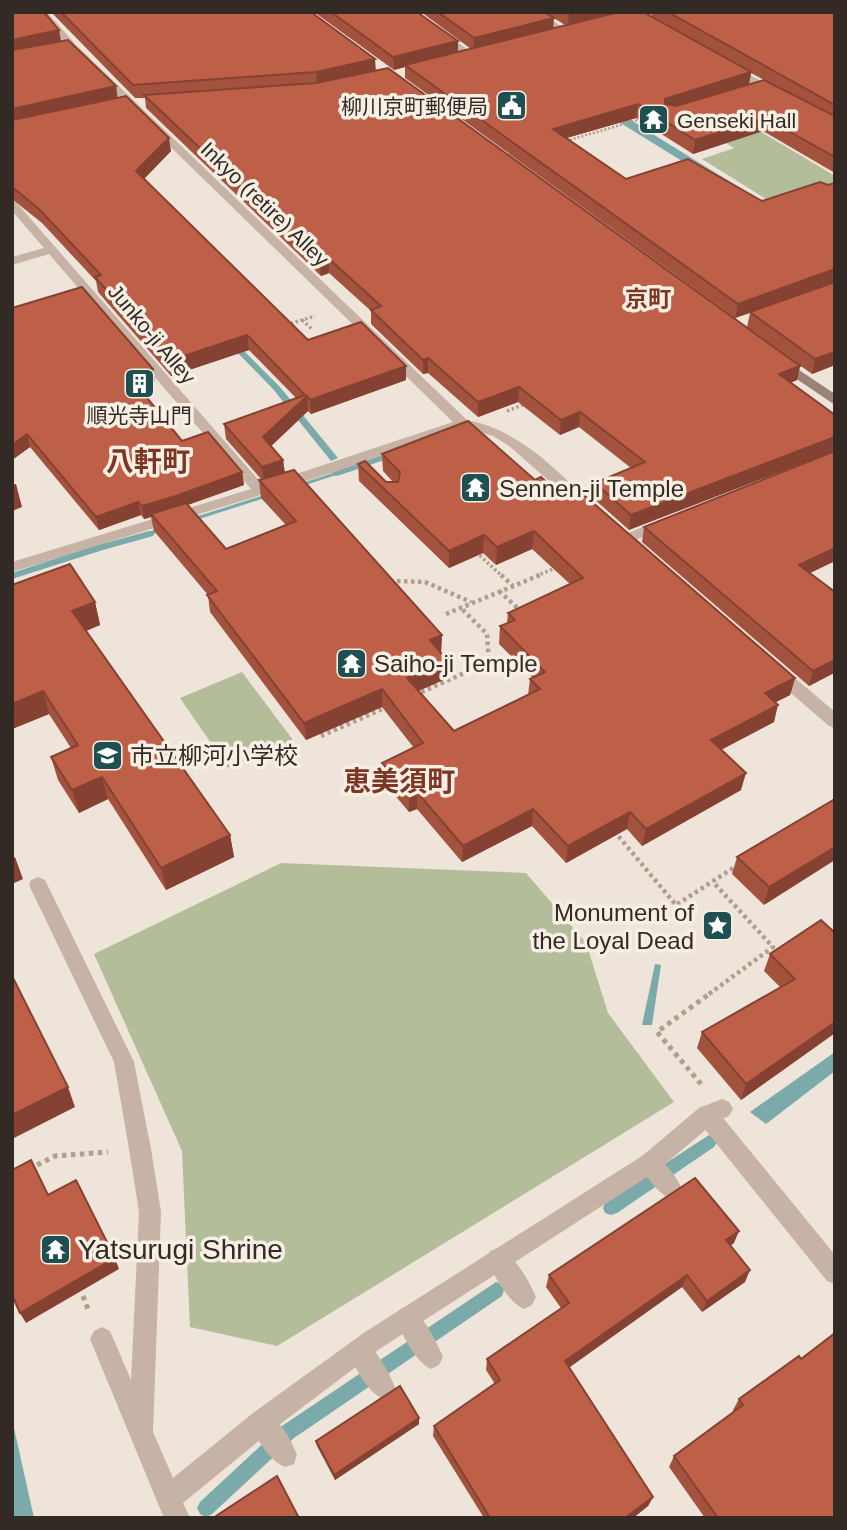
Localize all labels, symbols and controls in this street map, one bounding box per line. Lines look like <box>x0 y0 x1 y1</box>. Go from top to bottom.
public building icon: 柳川京町郵便局 <box>494 89 528 123</box>
place label: 柳川京町郵便局 <box>341 95 488 118</box>
temple icon: Genseki Hall <box>637 103 671 137</box>
place label: Genseki Hall <box>677 109 796 132</box>
street label: Inkyo (retire) Alley <box>197 137 334 271</box>
street label: Junko-ji Alley <box>104 280 201 389</box>
district label: 京町 <box>625 286 671 312</box>
building icon: 順光寺山門 <box>122 366 156 400</box>
place label: 順光寺山門 <box>87 404 192 427</box>
district label: 八軒町 <box>106 446 190 477</box>
temple icon: Sennen-ji Temple <box>459 471 493 505</box>
place label: Sennen-ji Temple <box>499 475 684 502</box>
temple icon: Saiho-ji Temple <box>334 646 368 680</box>
place label: Saiho-ji Temple <box>374 650 538 677</box>
school or university icon: 市立柳河小学校 <box>90 738 124 772</box>
place label: 市立柳河小学校 <box>130 742 298 769</box>
district label: 恵美須町 <box>343 766 455 797</box>
place label: Monument of the Loyal Dead <box>533 899 694 954</box>
place icon: Monument of the Loyal Dead <box>700 909 734 943</box>
temple icon: Yatsurugi Shrine <box>38 1232 72 1266</box>
place label: Yatsurugi Shrine <box>78 1234 283 1265</box>

